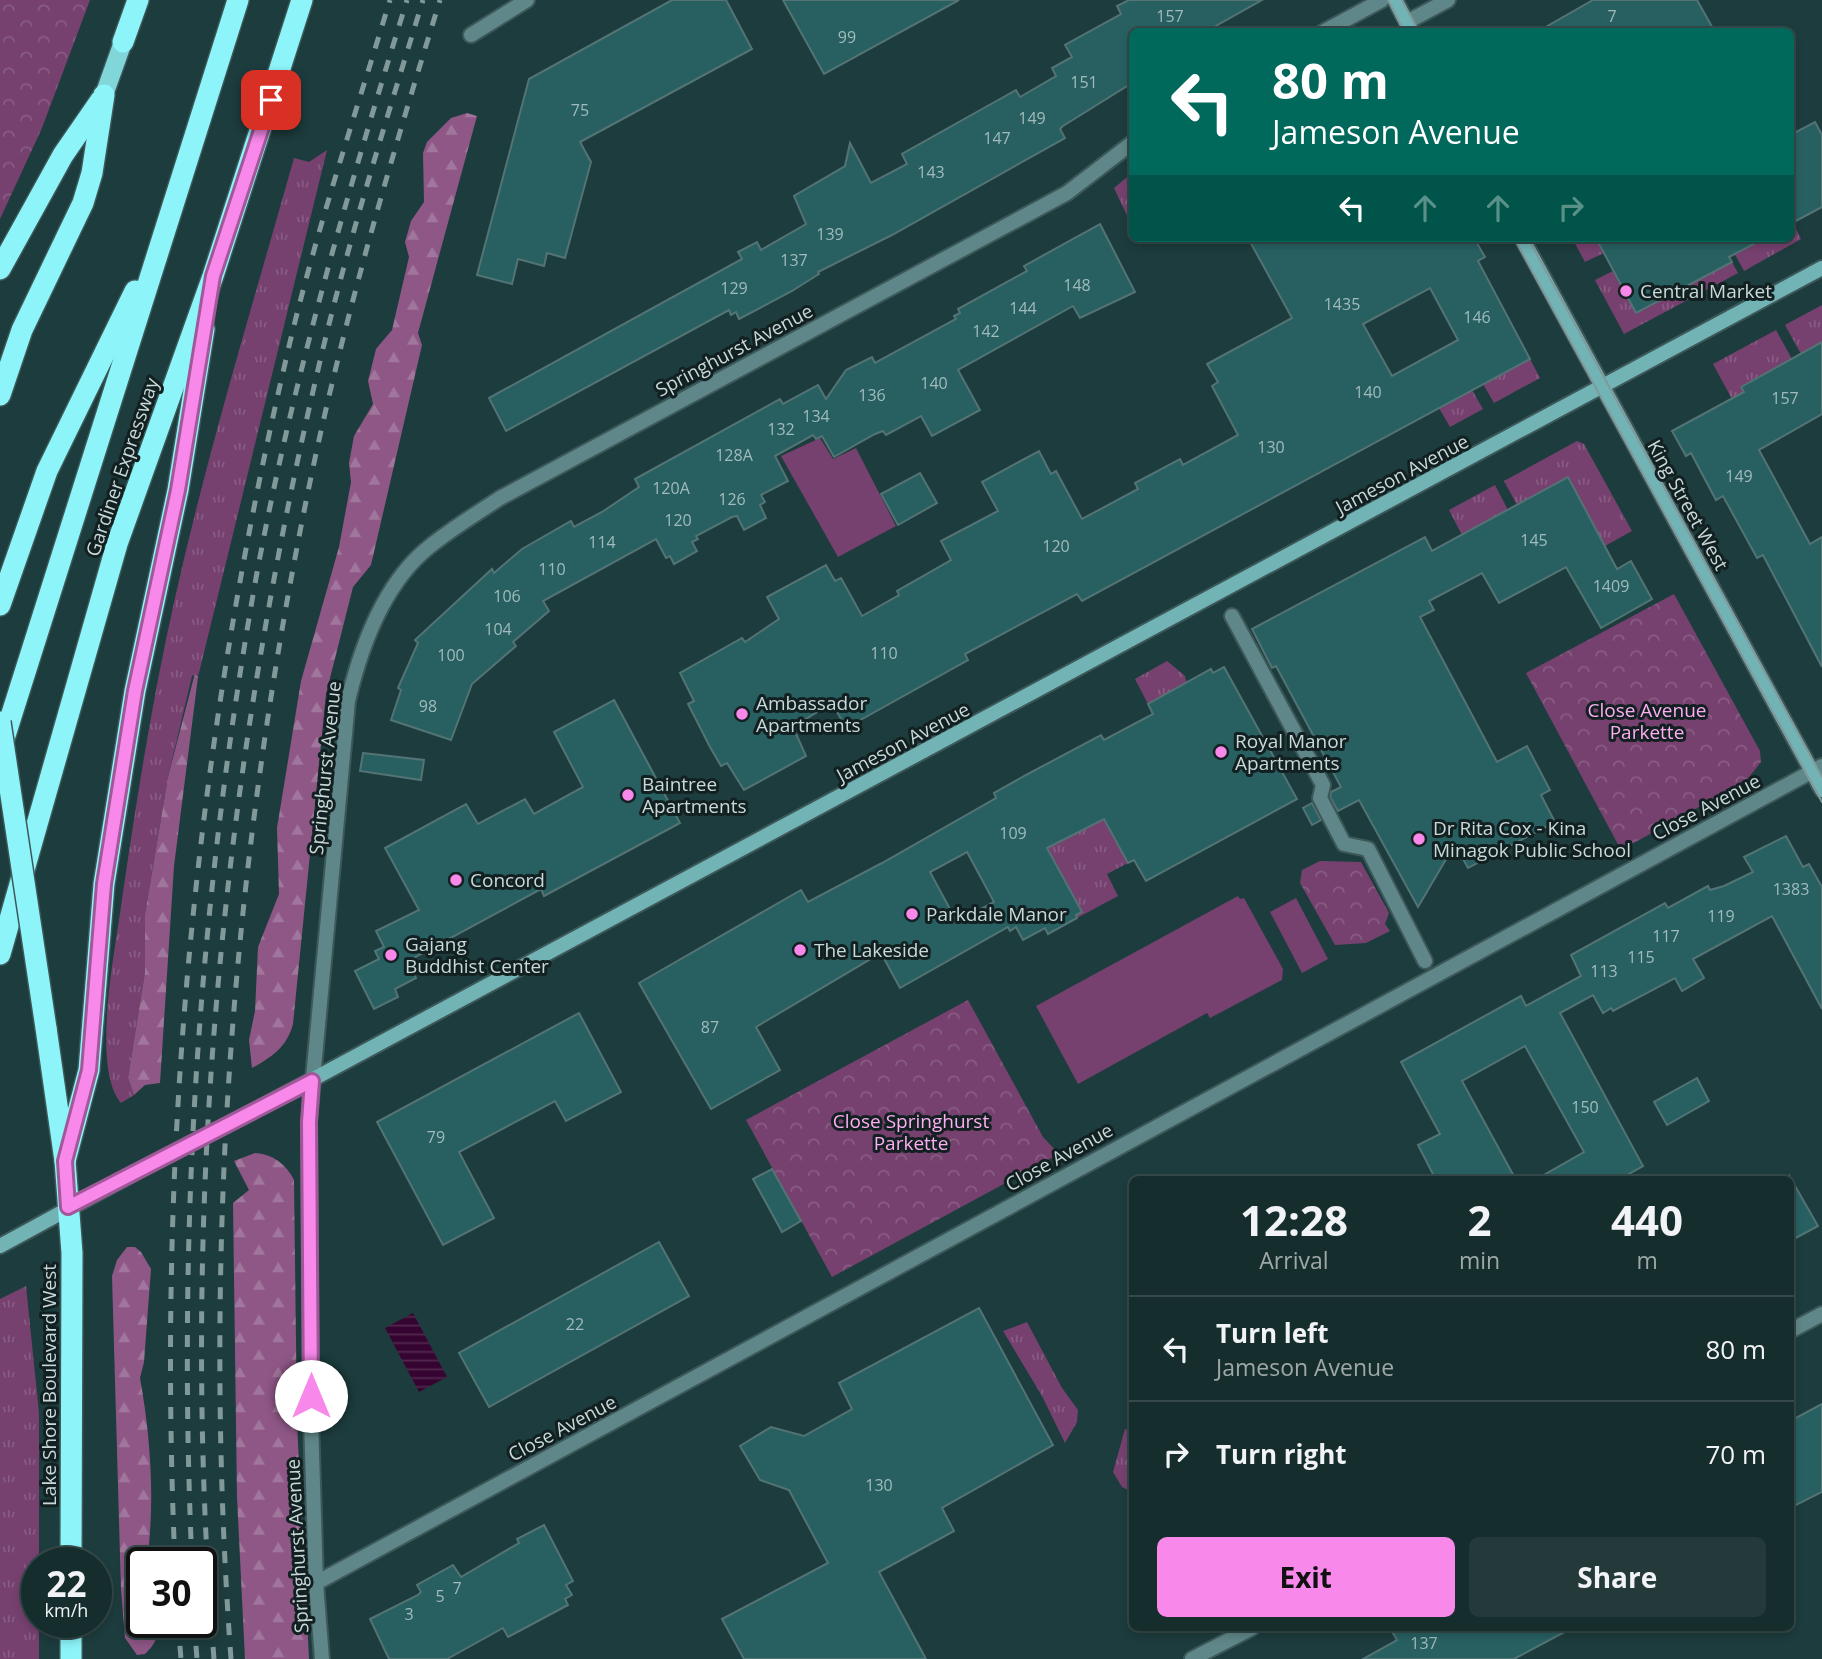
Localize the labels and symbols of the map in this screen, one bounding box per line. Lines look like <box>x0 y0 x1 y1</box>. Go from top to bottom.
house number: 157 <box>1156 5 1184 27</box>
house number: 7 <box>1607 5 1617 27</box>
house number: 99 <box>838 26 856 48</box>
pin <box>241 70 301 130</box>
house number: 151 <box>1070 71 1098 93</box>
house number: 75 <box>571 99 589 121</box>
house number: 149 <box>1018 107 1046 129</box>
house number: 147 <box>983 127 1011 149</box>
house number: 143 <box>917 161 945 183</box>
house number: 139 <box>816 223 844 245</box>
house number: 137 <box>780 249 808 271</box>
house number: 148 <box>1063 274 1091 296</box>
house number: 129 <box>720 277 748 299</box>
place label: Central Market <box>1640 278 1772 304</box>
marker: Central Market <box>1618 283 1634 299</box>
house number: 1435 <box>1324 293 1360 315</box>
house number: 144 <box>1009 297 1037 319</box>
street label: Springhurst Avenue <box>651 298 817 402</box>
house number: 146 <box>1463 306 1491 328</box>
house number: 142 <box>972 320 1000 342</box>
house number: 140 <box>920 372 948 394</box>
street label: Gardiner Expressway <box>79 374 165 560</box>
house number: 140 <box>1354 381 1382 403</box>
house number: 136 <box>858 384 886 406</box>
house number: 157 <box>1771 387 1799 409</box>
house number: 134 <box>802 405 830 427</box>
house number: 132 <box>767 418 795 440</box>
street label: Jameson Avenue <box>1329 428 1473 521</box>
street label: King Street West <box>1641 435 1735 575</box>
house number: 130 <box>1257 436 1285 458</box>
house number: 128A <box>715 444 754 466</box>
house number: 149 <box>1725 465 1753 487</box>
house number: 120A <box>652 477 691 499</box>
house number: 126 <box>718 488 746 510</box>
house number: 120 <box>664 509 692 531</box>
house number: 145 <box>1520 529 1548 551</box>
house number: 114 <box>588 531 616 553</box>
house number: 120 <box>1042 535 1070 557</box>
house number: 110 <box>538 558 566 580</box>
house number: 1409 <box>1593 575 1629 597</box>
house number: 106 <box>493 585 521 607</box>
house number: 104 <box>484 618 512 640</box>
house number: 110 <box>870 642 898 664</box>
house number: 100 <box>437 644 465 666</box>
street label: Springhurst Avenue <box>303 680 347 856</box>
place label: Ambassador Apartments <box>756 690 868 738</box>
house number: 98 <box>419 695 437 717</box>
street label: Jameson Avenue <box>830 696 974 789</box>
park label: Close Avenue Parkette <box>1587 697 1707 745</box>
marker: Ambassador Apartments <box>734 706 750 722</box>
place label: Royal Manor Apartments <box>1235 728 1347 776</box>
marker: Royal Manor Apartments <box>1213 744 1229 760</box>
street label: Close Avenue <box>1647 768 1765 846</box>
place label: Baintree Apartments <box>642 771 746 819</box>
marker: Baintree Apartments <box>620 787 636 803</box>
place label: Dr Rita Cox - Kina Minagok Public School <box>1433 815 1631 863</box>
house number: 109 <box>999 822 1027 844</box>
marker: Dr Rita Cox - Kina Minagok Public School <box>1411 831 1427 847</box>
place label: Concord <box>470 867 545 893</box>
marker: Concord <box>448 872 464 888</box>
house number: 1383 <box>1773 878 1809 900</box>
place label: Parkdale Manor <box>926 901 1067 927</box>
house number: 119 <box>1707 905 1735 927</box>
marker: Parkdale Manor <box>904 906 920 922</box>
house number: 117 <box>1652 925 1680 947</box>
place label: Gajang Buddhist Center <box>405 931 549 979</box>
place label: The Lakeside <box>814 937 929 963</box>
marker: The Lakeside <box>792 942 808 958</box>
house number: 115 <box>1627 946 1655 968</box>
marker: Gajang Buddhist Center <box>383 947 399 963</box>
house number: 113 <box>1590 960 1618 982</box>
house number: 87 <box>701 1016 719 1038</box>
house number: 150 <box>1571 1096 1599 1118</box>
park label: Close Springhurst Parkette <box>833 1108 989 1156</box>
street label: Close Avenue <box>1001 1117 1117 1197</box>
house number: 79 <box>427 1126 445 1148</box>
street label: Lake Shore Boulevard West <box>36 1264 62 1506</box>
house number: 22 <box>566 1313 584 1335</box>
position arrow <box>274 1359 348 1433</box>
street label: Close Avenue <box>503 1389 621 1467</box>
street label: Springhurst Avenue <box>279 1458 315 1634</box>
house number: 130 <box>865 1474 893 1496</box>
speed limit sign: 30 <box>126 1547 217 1638</box>
house number: 7 <box>452 1577 462 1599</box>
house number: 5 <box>435 1585 445 1607</box>
house number: 3 <box>404 1603 414 1625</box>
house number: 137 <box>1410 1632 1438 1654</box>

